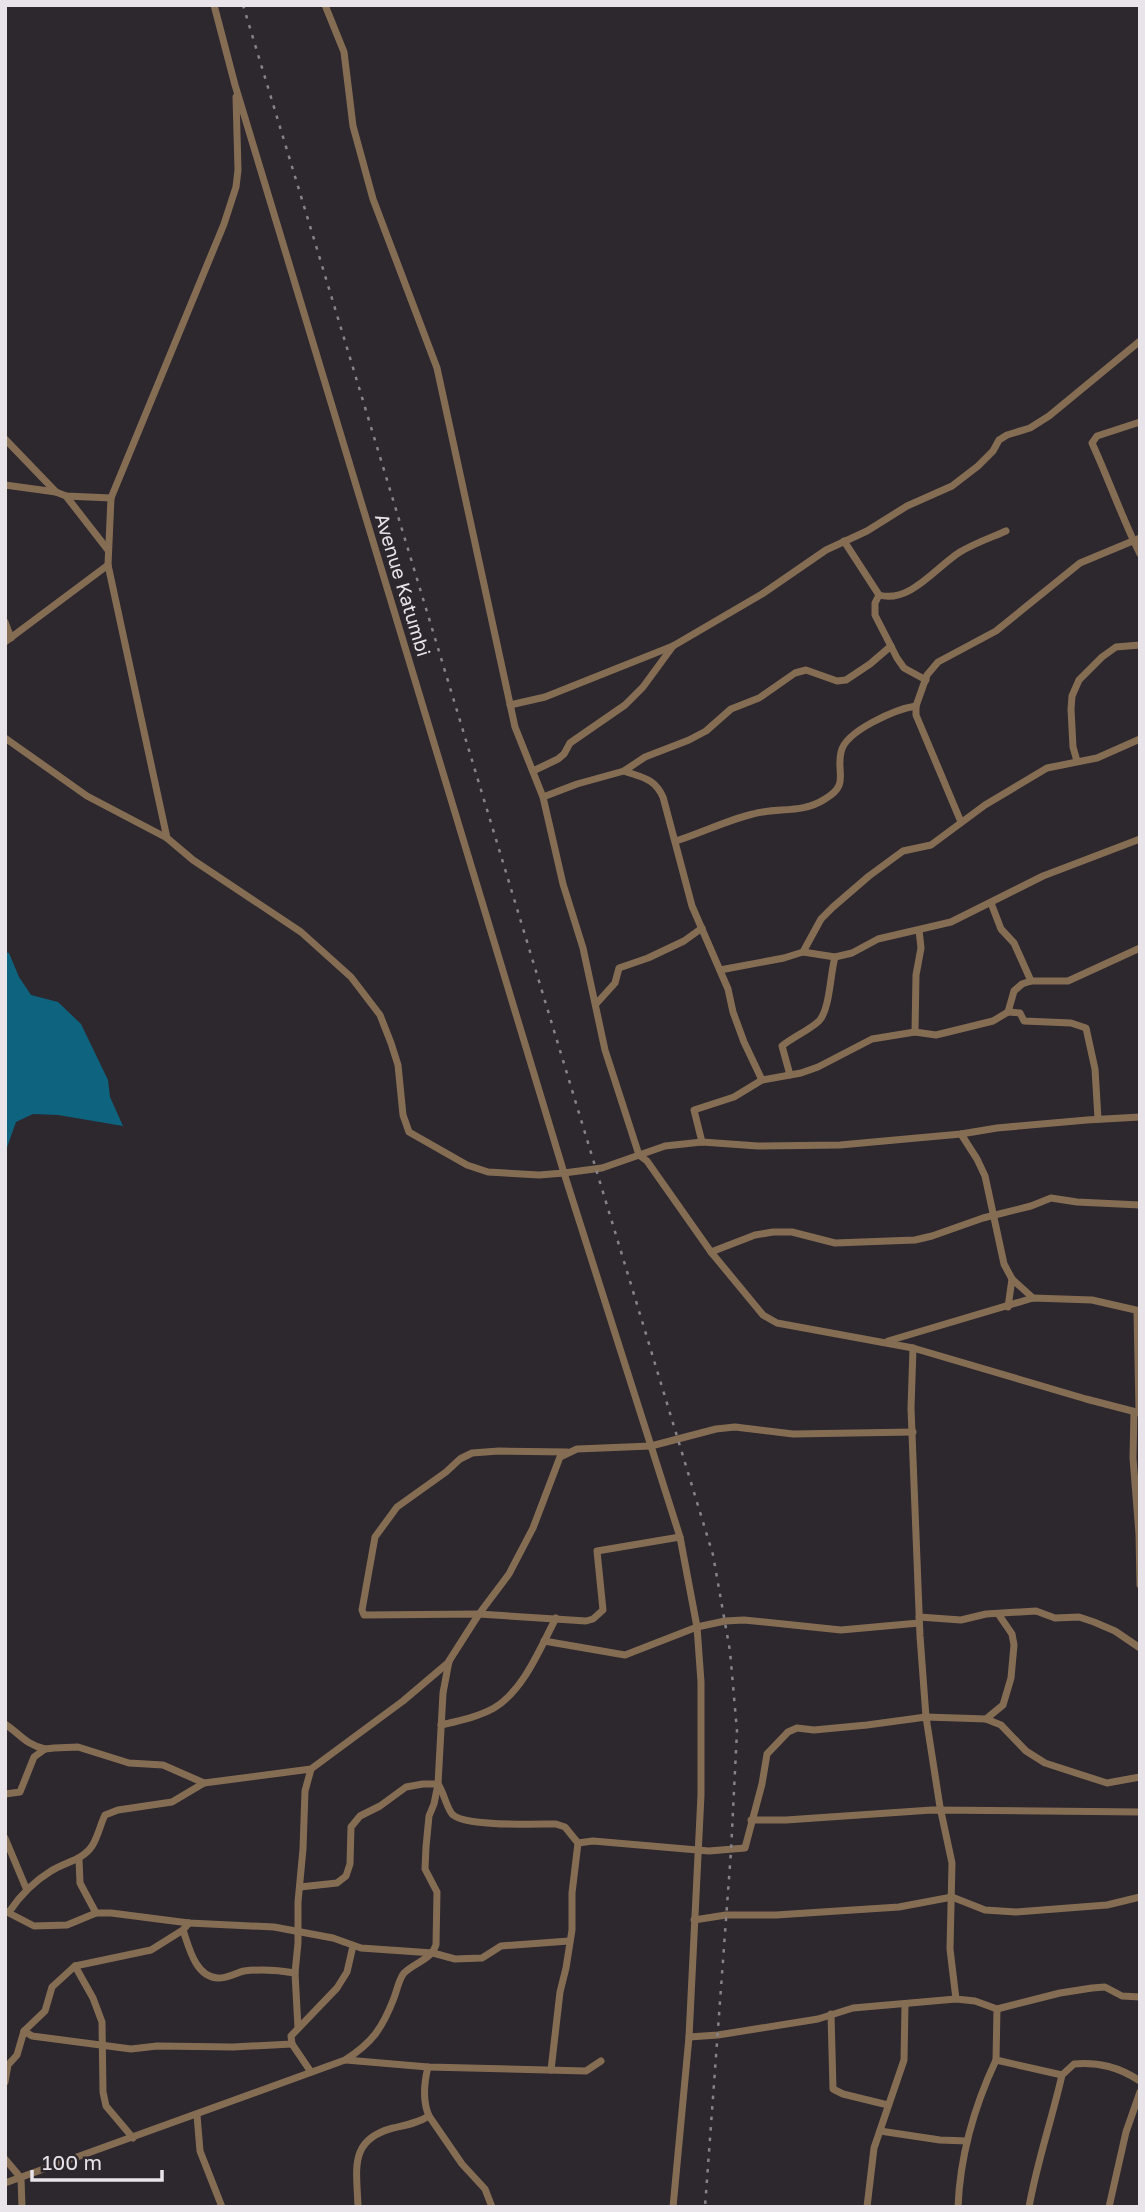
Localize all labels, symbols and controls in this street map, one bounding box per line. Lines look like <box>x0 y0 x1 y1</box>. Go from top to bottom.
street label: Avenue Katumbi <box>371 511 436 659</box>
scale bar <box>32 2138 161 2182</box>
text: 100 m <box>42 2149 102 2175</box>

